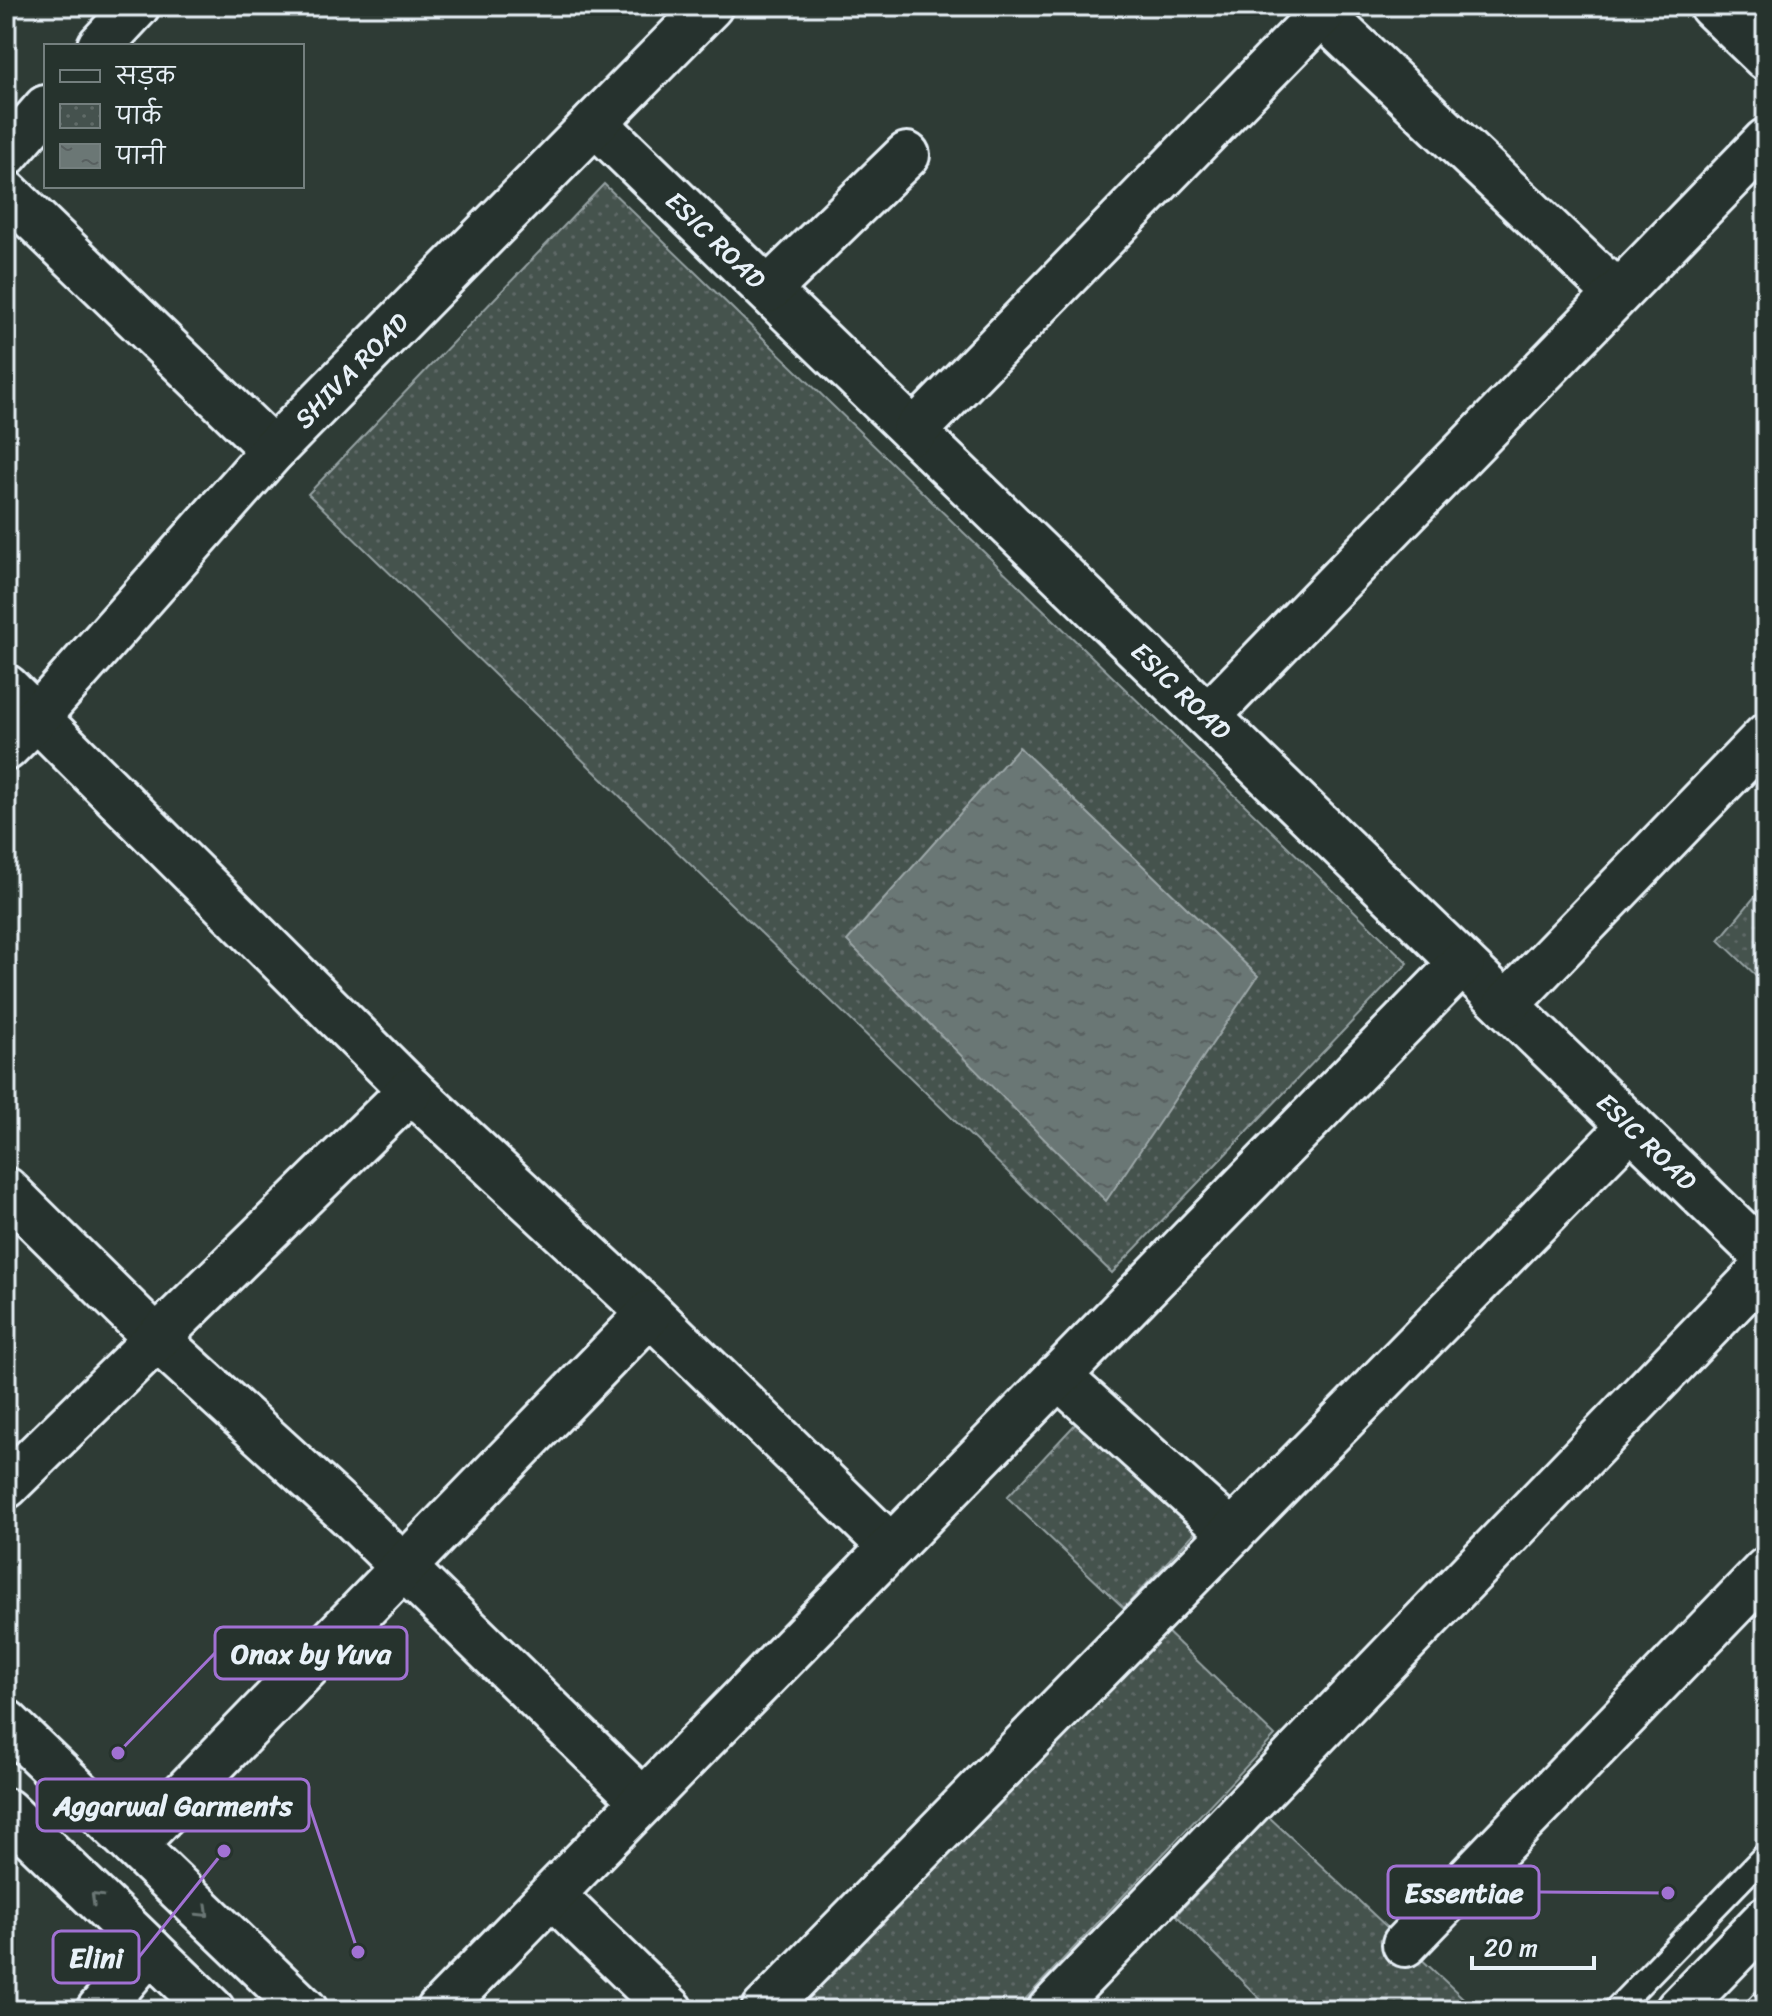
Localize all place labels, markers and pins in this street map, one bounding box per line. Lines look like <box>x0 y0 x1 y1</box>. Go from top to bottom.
callout: Onax by Yuva <box>215 1627 407 1679</box>
callout: Aggarwal Garments <box>37 1779 309 1831</box>
callout: Essentiae <box>1388 1866 1539 1918</box>
callout: Elini <box>53 1931 139 1983</box>

